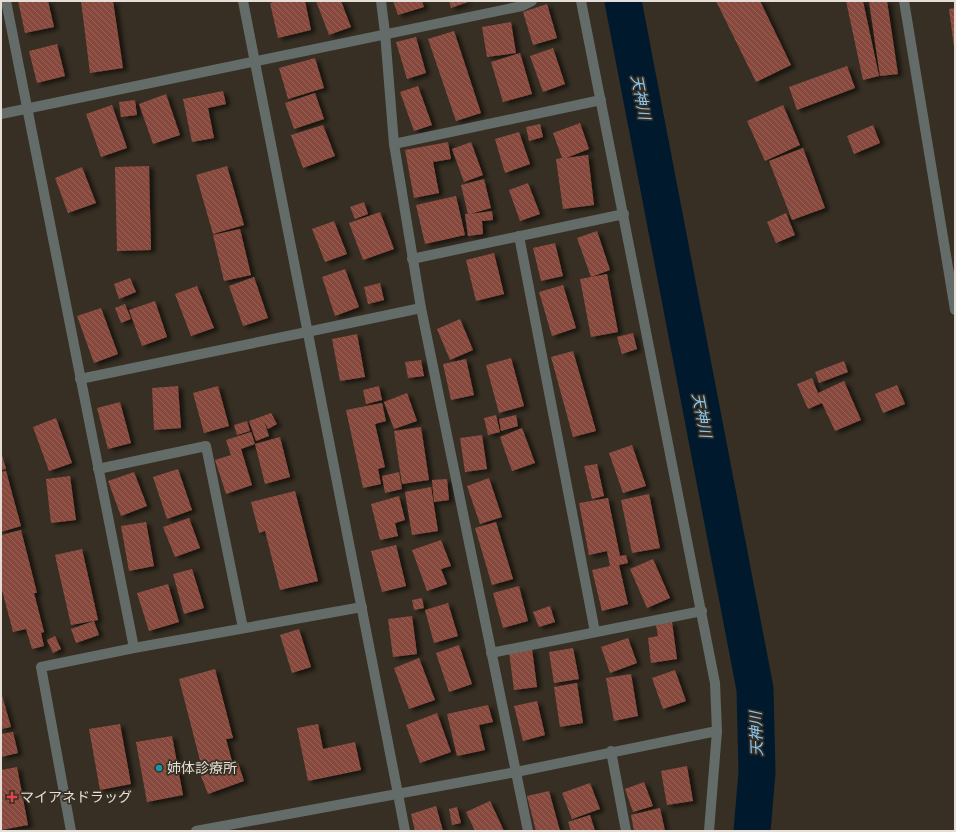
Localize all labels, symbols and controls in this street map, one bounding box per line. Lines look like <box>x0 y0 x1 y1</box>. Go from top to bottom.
water label: 天神川 <box>626 73 656 123</box>
water label: 天神川 <box>687 391 717 441</box>
water label: 天神川 <box>745 709 767 757</box>
place label: 姉体診療所 <box>167 758 237 778</box>
marker: 姉体診療所 <box>154 763 164 773</box>
place label: マイアネドラッグ <box>20 787 132 807</box>
marker: マイアネドラッグ <box>7 792 17 802</box>

